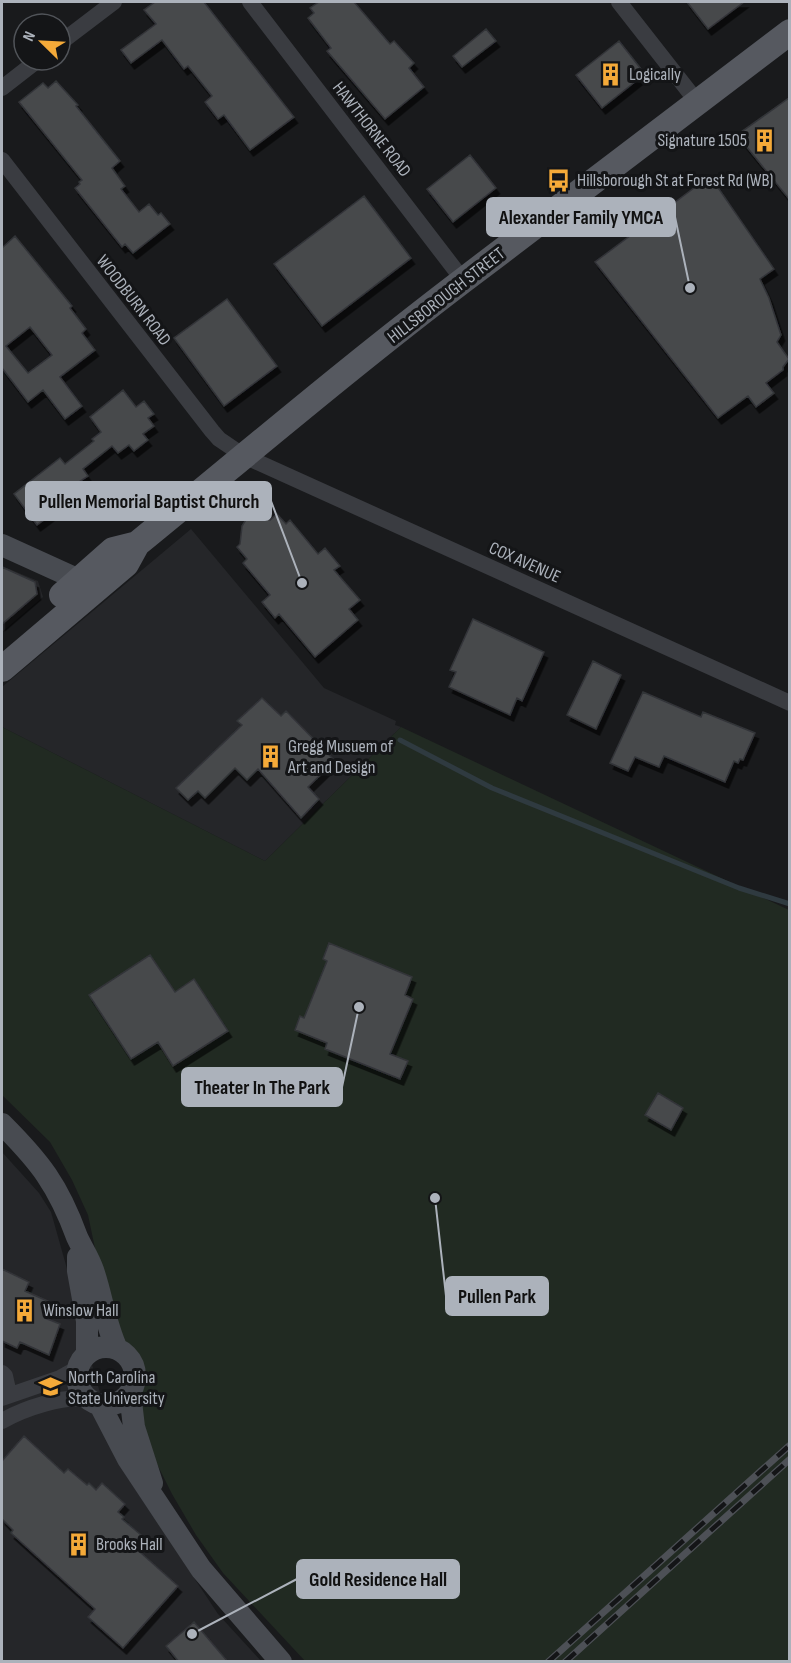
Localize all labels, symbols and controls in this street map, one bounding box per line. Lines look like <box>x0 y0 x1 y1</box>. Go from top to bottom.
north arrow <box>12 12 72 72</box>
text: N <box>19 29 40 44</box>
building icon: Logically <box>598 61 624 87</box>
place label: Logically <box>629 64 681 85</box>
street label: HAWTHORNE ROAD <box>328 78 415 181</box>
building icon: Signature 1505 <box>752 127 778 153</box>
place label: Signature 1505 <box>657 130 747 151</box>
bus stop icon: Hillsborough St at Forest Rd (WB) <box>546 167 572 193</box>
place label: Hillsborough St at Forest Rd (WB) <box>577 170 774 191</box>
callout: Alexander Family YMCA <box>487 198 675 236</box>
text: Alexander Family YMCA <box>498 206 663 230</box>
street label: HILLSBOROUGH STREET <box>384 243 509 348</box>
street label: WOODBURN ROAD <box>92 251 175 350</box>
callout: Pullen Memorial Baptist Church <box>26 482 271 520</box>
text: Pullen Memorial Baptist Church <box>39 490 259 514</box>
street label: COX AVENUE <box>486 537 564 587</box>
place label: Gregg Musuem of Art and Design <box>287 736 394 778</box>
building icon: Gregg Musuem of Art and Design <box>257 743 283 769</box>
callout: Theater In The Park <box>182 1068 342 1106</box>
text: Theater In The Park <box>194 1076 330 1100</box>
callout: Pullen Park <box>446 1277 548 1315</box>
text: Pullen Park <box>458 1285 537 1309</box>
building icon: Winslow Hall <box>12 1297 38 1323</box>
place label: Winslow Hall <box>43 1300 119 1321</box>
place label: North Carolina State University <box>68 1367 165 1409</box>
school or university icon: North Carolina State University <box>37 1374 63 1400</box>
building icon: Brooks Hall <box>65 1531 91 1557</box>
place label: Brooks Hall <box>96 1534 163 1555</box>
callout: Gold Residence Hall <box>297 1560 459 1598</box>
text: Gold Residence Hall <box>309 1568 447 1592</box>

